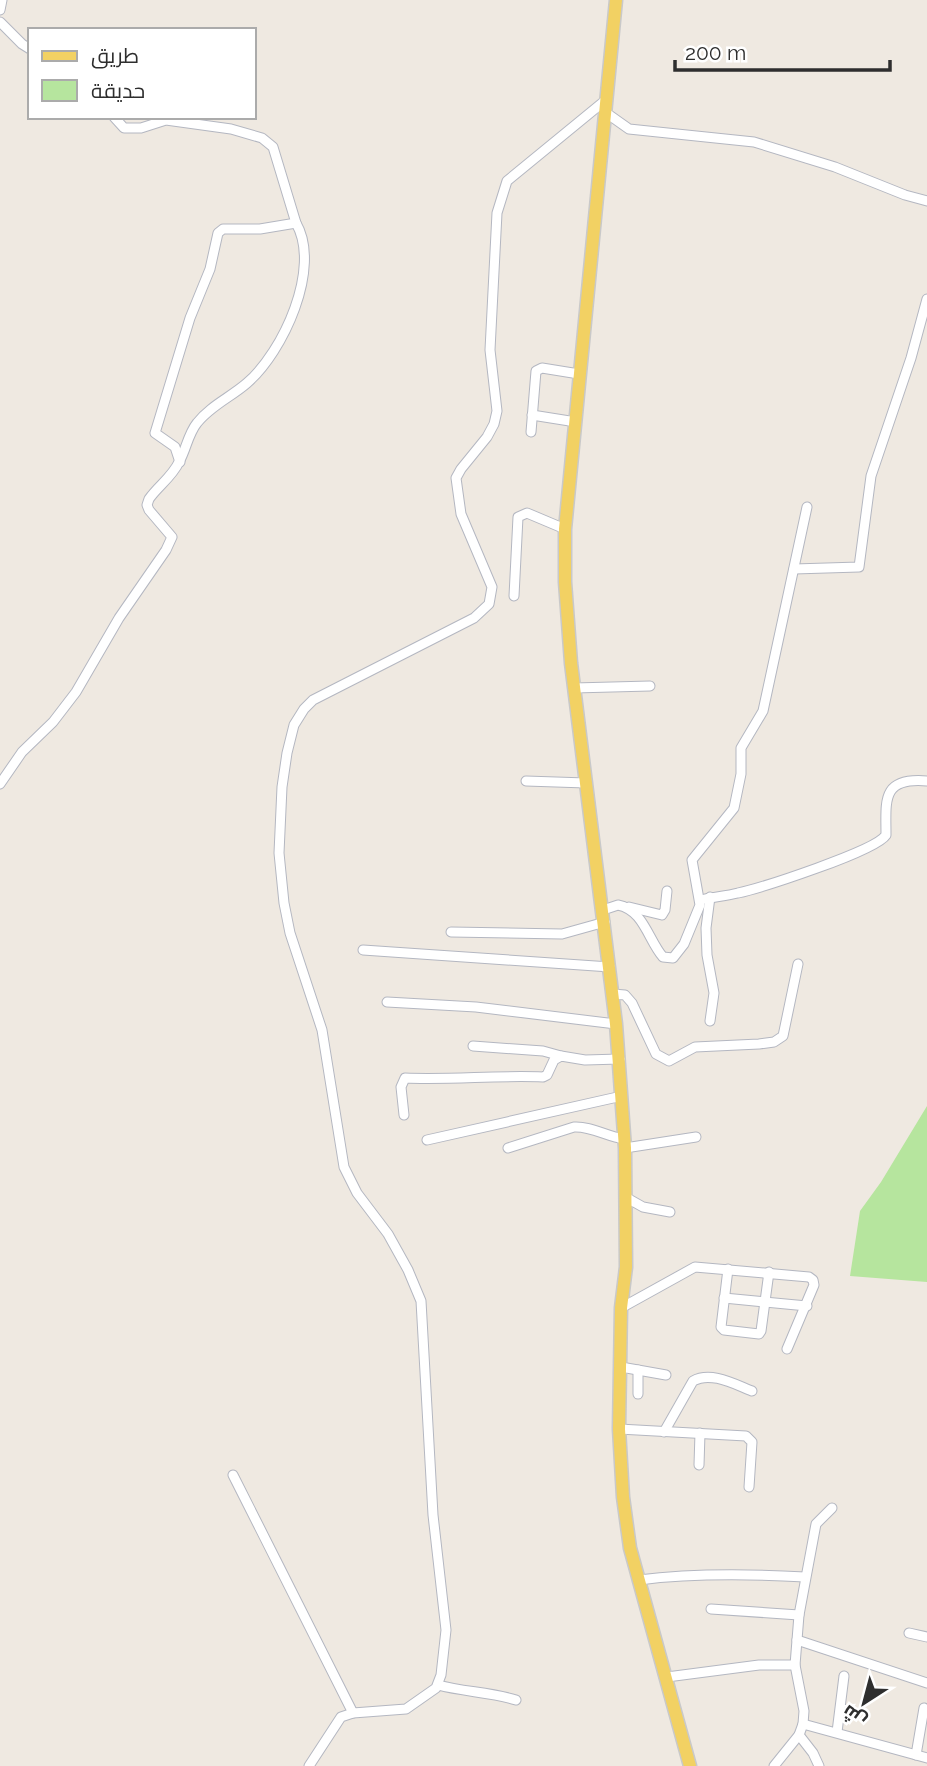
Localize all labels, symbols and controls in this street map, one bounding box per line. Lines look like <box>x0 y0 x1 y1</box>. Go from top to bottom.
legend <box>28 28 256 119</box>
scale bar <box>675 28 890 72</box>
text: 200 m <box>685 40 746 65</box>
text: طريق <box>91 43 139 69</box>
text: حديقة <box>91 78 145 103</box>
north arrow <box>829 1668 899 1738</box>
text: ش <box>838 1700 871 1733</box>

